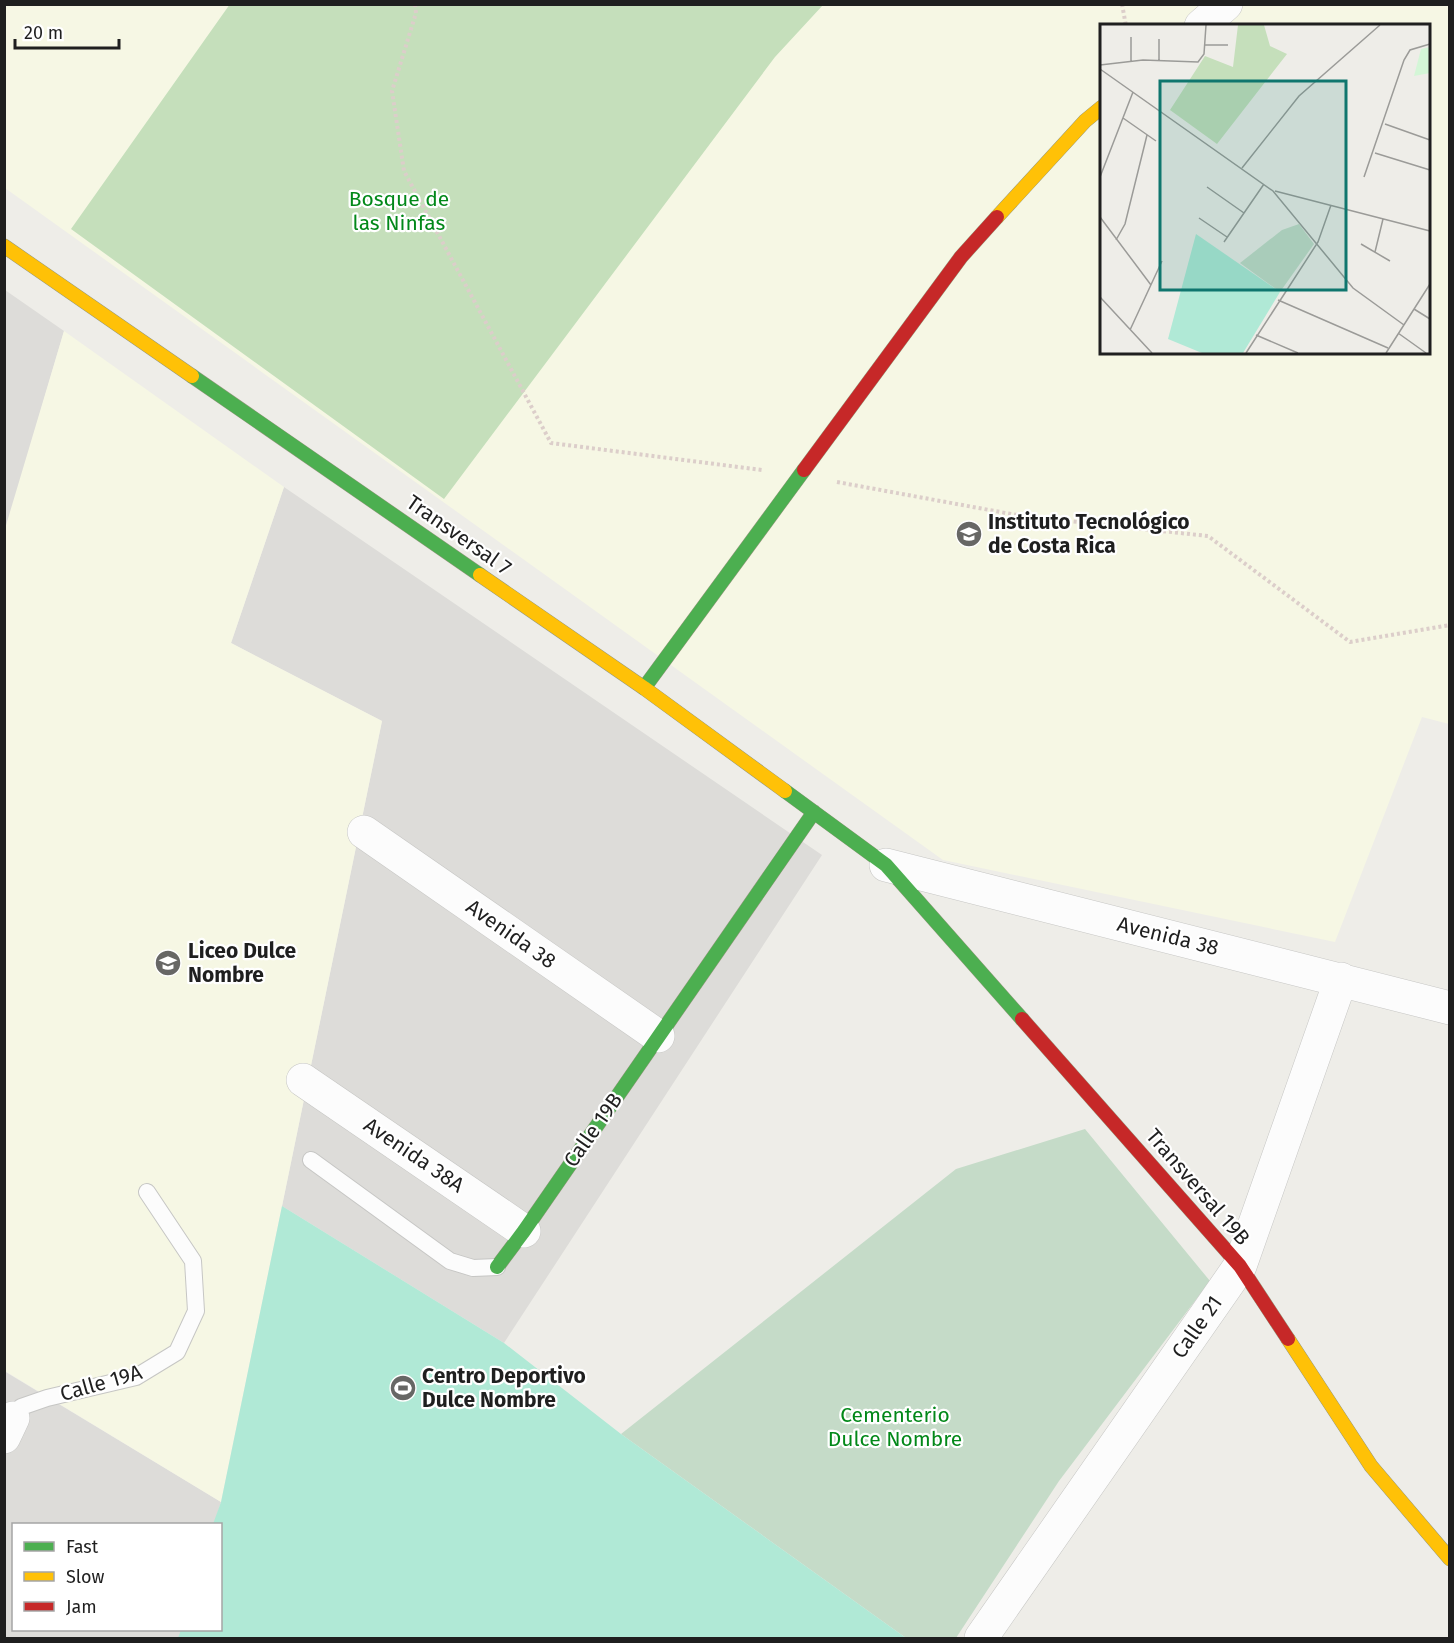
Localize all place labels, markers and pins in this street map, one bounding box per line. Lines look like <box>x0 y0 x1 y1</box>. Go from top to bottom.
place label: Instituto Tecnológico de Costa Rica <box>988 509 1190 559</box>
school or university icon: Instituto Tecnológico de Costa Rica <box>954 519 984 549</box>
place label: Liceo Dulce Nombre <box>188 938 297 988</box>
school or university icon: Liceo Dulce Nombre <box>153 948 183 978</box>
place label: Centro Deportivo Dulce Nombre <box>422 1363 586 1413</box>
sports icon: Centro Deportivo Dulce Nombre <box>388 1373 418 1403</box>

